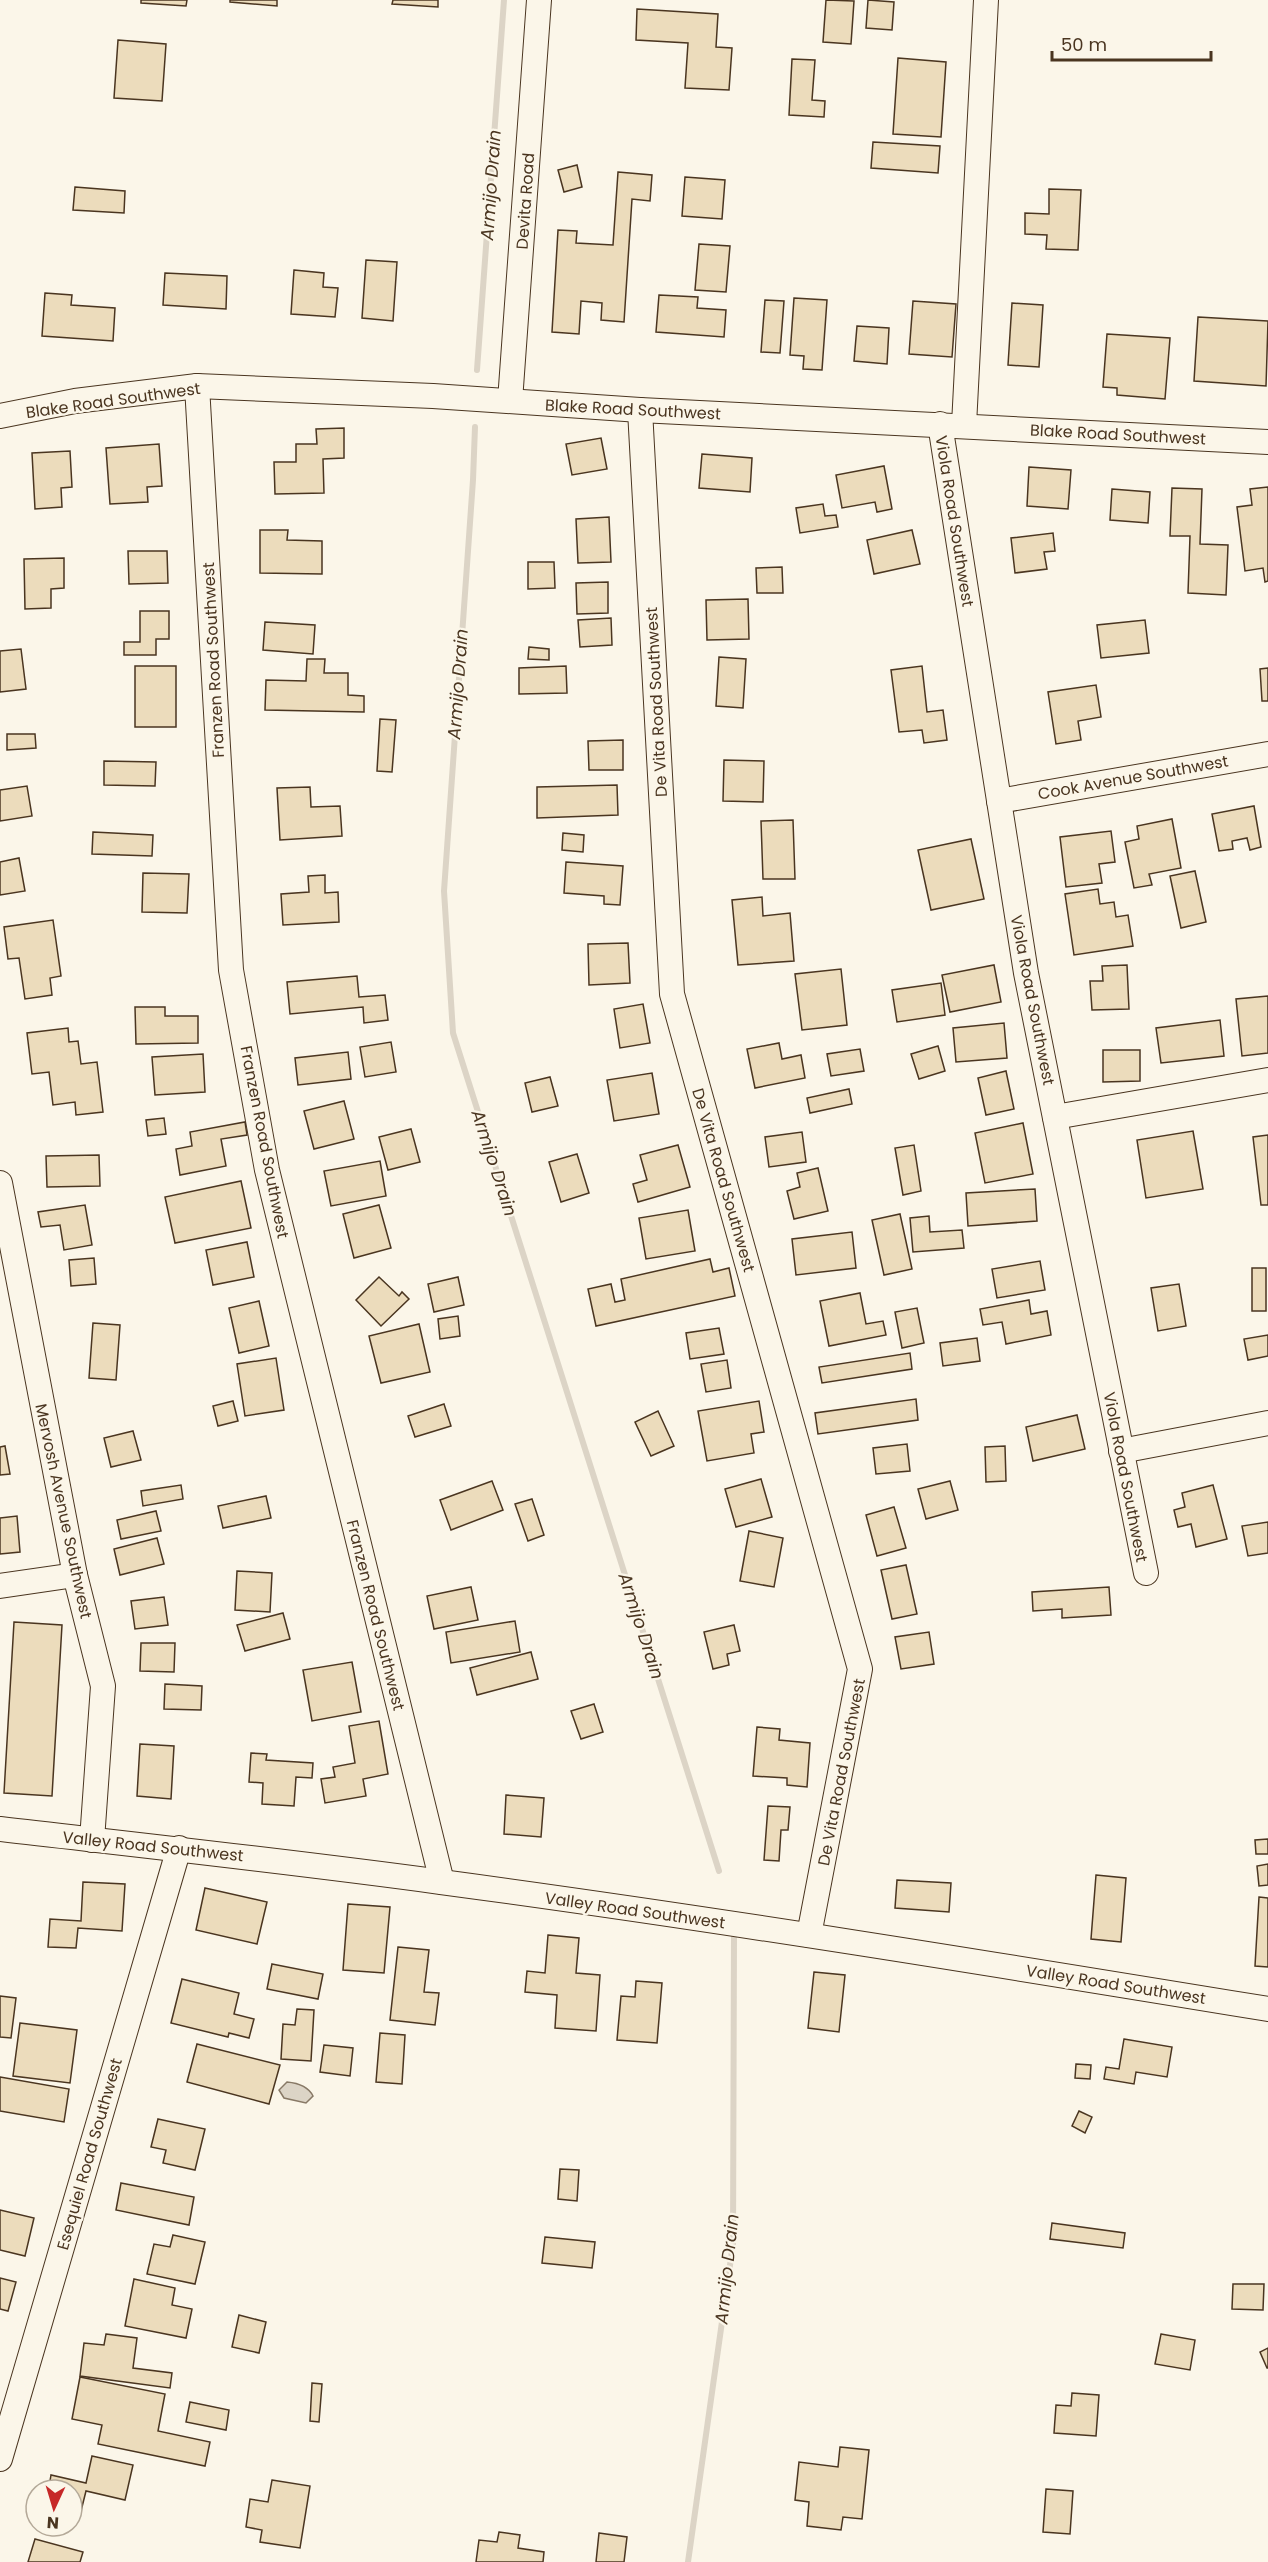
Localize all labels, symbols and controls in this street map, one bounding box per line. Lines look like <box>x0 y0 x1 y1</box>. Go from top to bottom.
scale bar <box>1052 24 1211 62</box>
text: 50 m <box>1061 32 1107 57</box>
water label: Armijo Drain <box>474 129 507 242</box>
street label: Devita Road <box>511 152 540 250</box>
street label: Blake Road Southwest <box>24 377 202 424</box>
street label: Blake Road Southwest <box>544 393 722 426</box>
street label: Blake Road Southwest <box>1029 418 1207 451</box>
street label: Viola Road Southwest <box>930 434 979 609</box>
street label: Franzen Road Southwest <box>197 561 230 758</box>
street label: De Vita Road Southwest <box>640 606 673 798</box>
water label: Armijo Drain <box>441 628 474 741</box>
street label: Cook Avenue Southwest <box>1036 749 1230 806</box>
street label: Viola Road Southwest <box>1005 913 1060 1087</box>
street label: Franzen Road Southwest <box>235 1044 295 1241</box>
street label: De Vita Road Southwest <box>686 1086 761 1275</box>
water label: Armijo Drain <box>465 1105 523 1219</box>
street label: Viola Road Southwest <box>1098 1390 1153 1564</box>
street label: Mervosh Avenue Southwest <box>29 1401 98 1621</box>
street label: Franzen Road Southwest <box>341 1517 410 1713</box>
water label: Armijo Drain <box>612 1568 670 1682</box>
street label: De Vita Road Southwest <box>812 1676 871 1868</box>
street label: Valley Road Southwest <box>61 1826 245 1867</box>
street label: Valley Road Southwest <box>543 1886 727 1935</box>
street label: Valley Road Southwest <box>1024 1959 1208 2010</box>
street label: Esequiel Road Southwest <box>51 2055 128 2253</box>
water label: Armijo Drain <box>708 2213 745 2326</box>
north arrow <box>24 2478 84 2538</box>
text: N <box>46 2511 60 2534</box>

